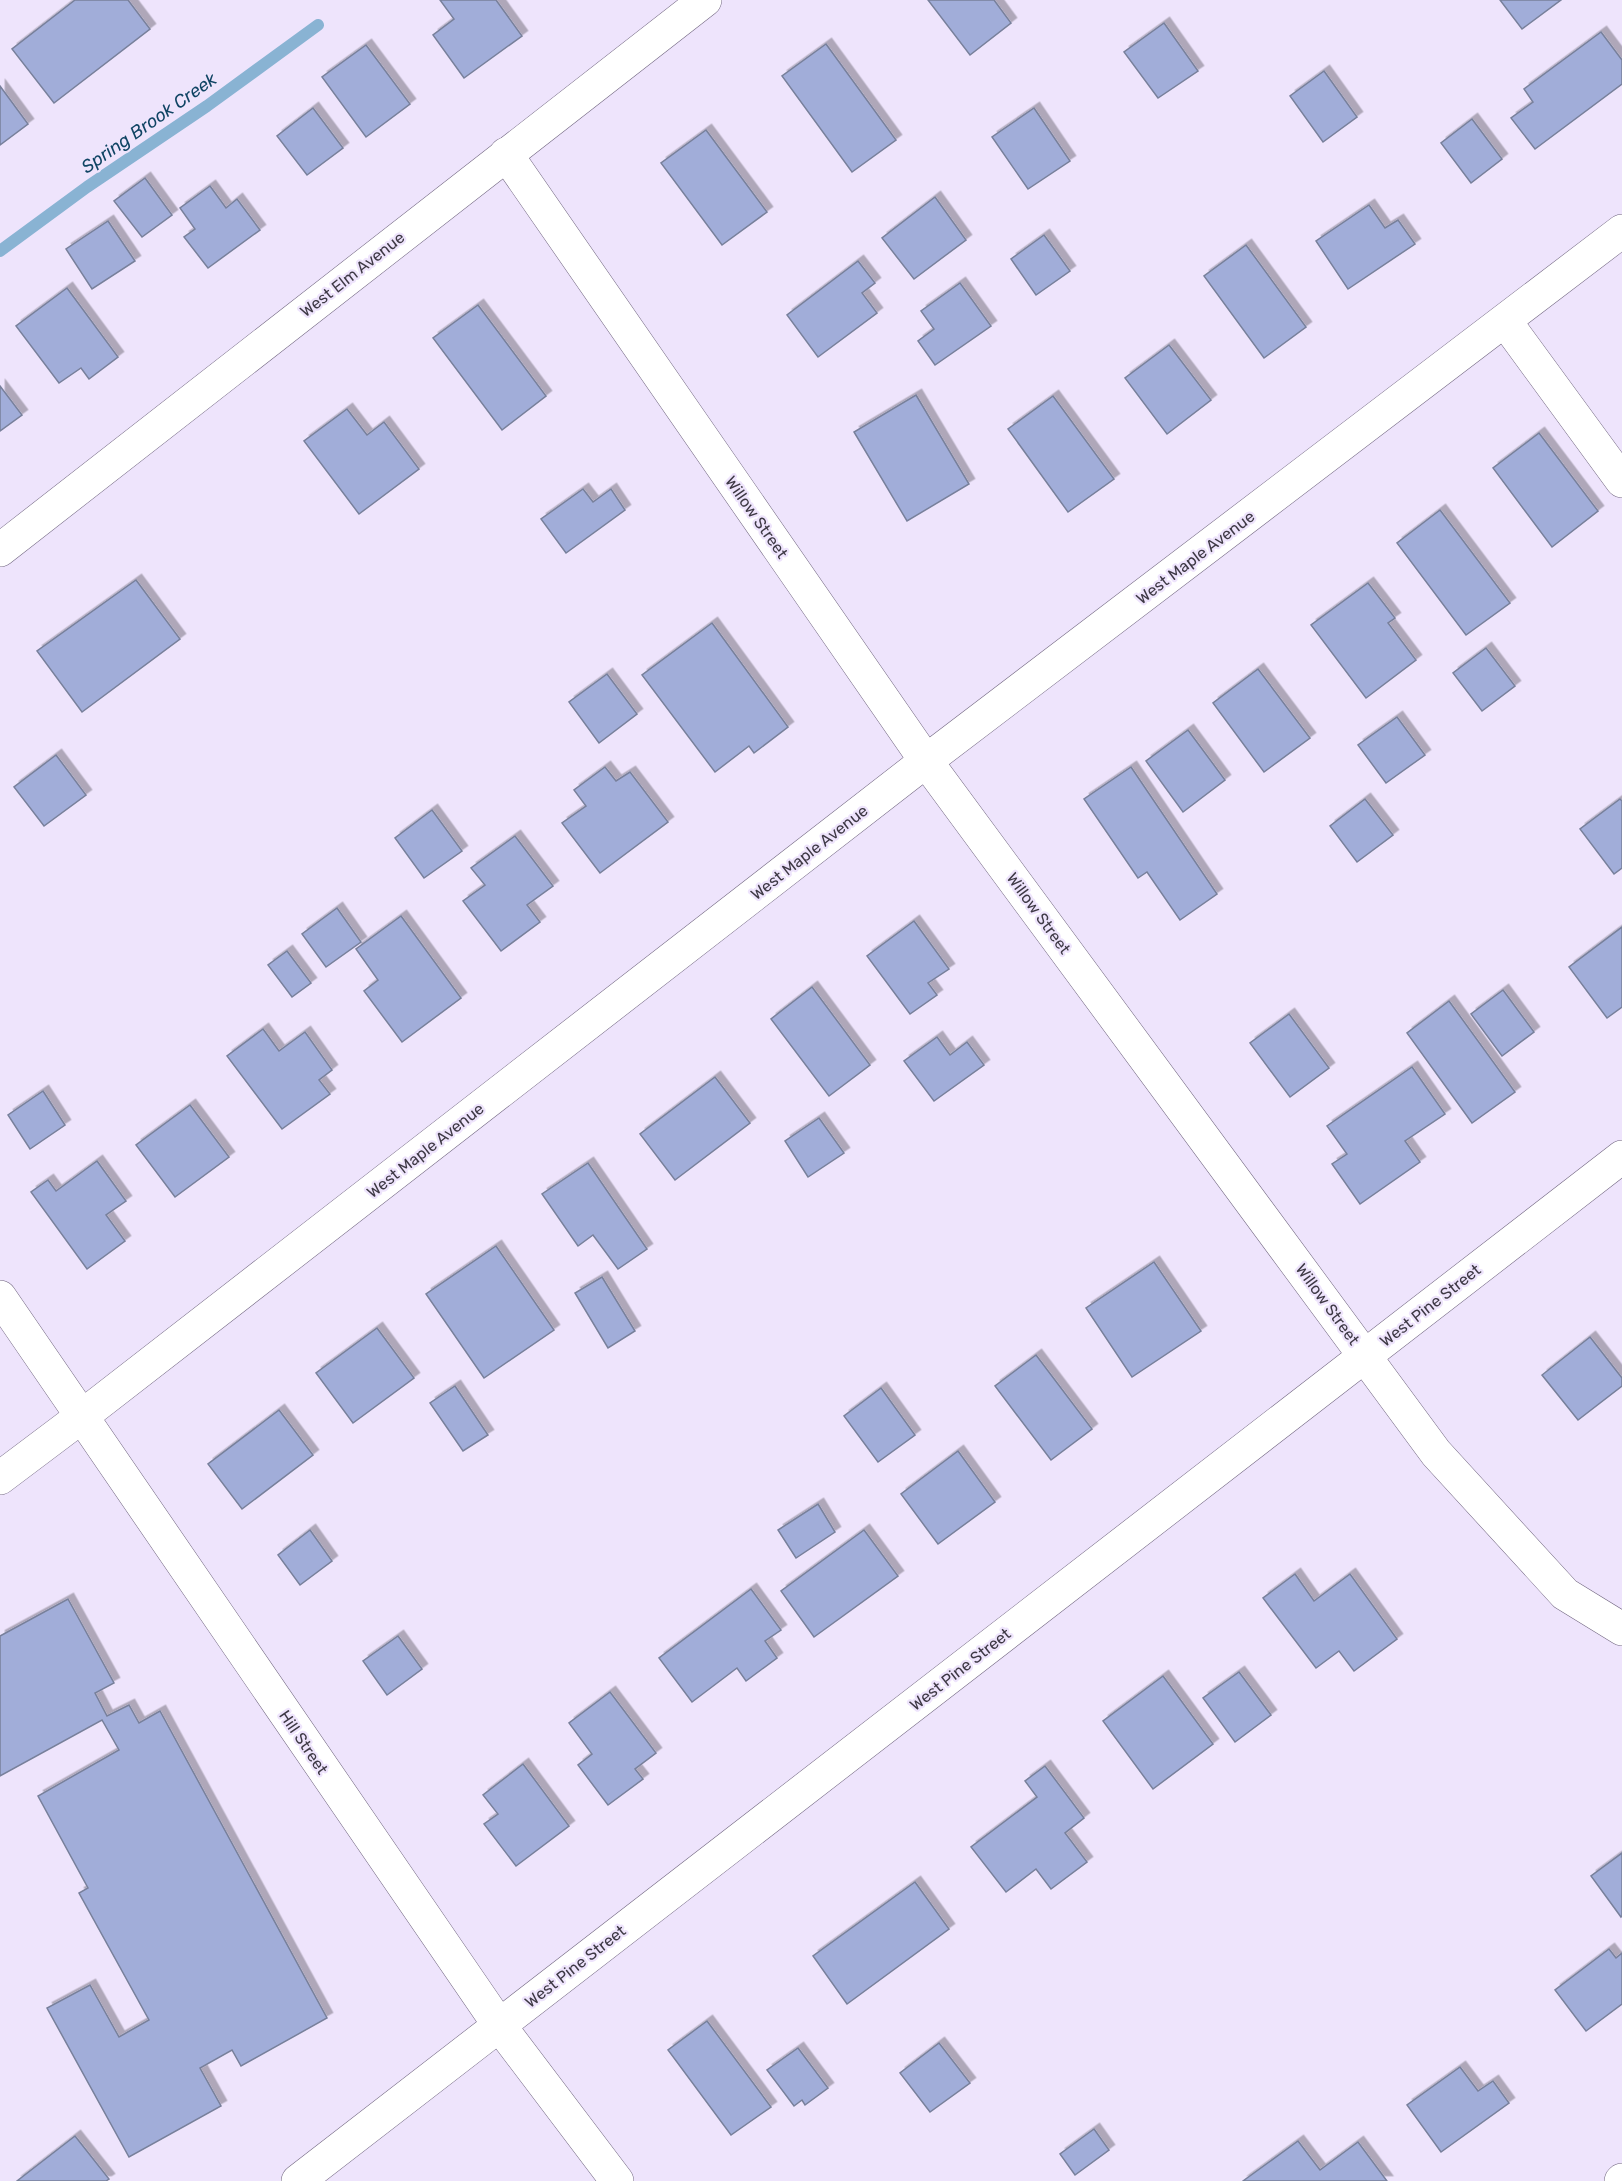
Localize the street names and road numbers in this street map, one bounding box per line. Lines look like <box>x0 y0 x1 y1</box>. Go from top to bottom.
street label: West Elm Avenue <box>296 228 408 321</box>
street label: Willow Street <box>721 472 792 562</box>
street label: West Maple Avenue <box>1132 507 1258 608</box>
street label: West Maple Avenue <box>747 801 872 904</box>
street label: Willow Street <box>1003 869 1075 958</box>
street label: West Maple Avenue <box>363 1099 488 1202</box>
street label: Willow Street <box>1292 1260 1364 1349</box>
street label: West Pine Street <box>1376 1260 1485 1351</box>
street label: West Pine Street <box>906 1624 1015 1715</box>
street label: Hill Street <box>275 1707 332 1778</box>
street label: West Pine Street <box>521 1921 630 2012</box>

